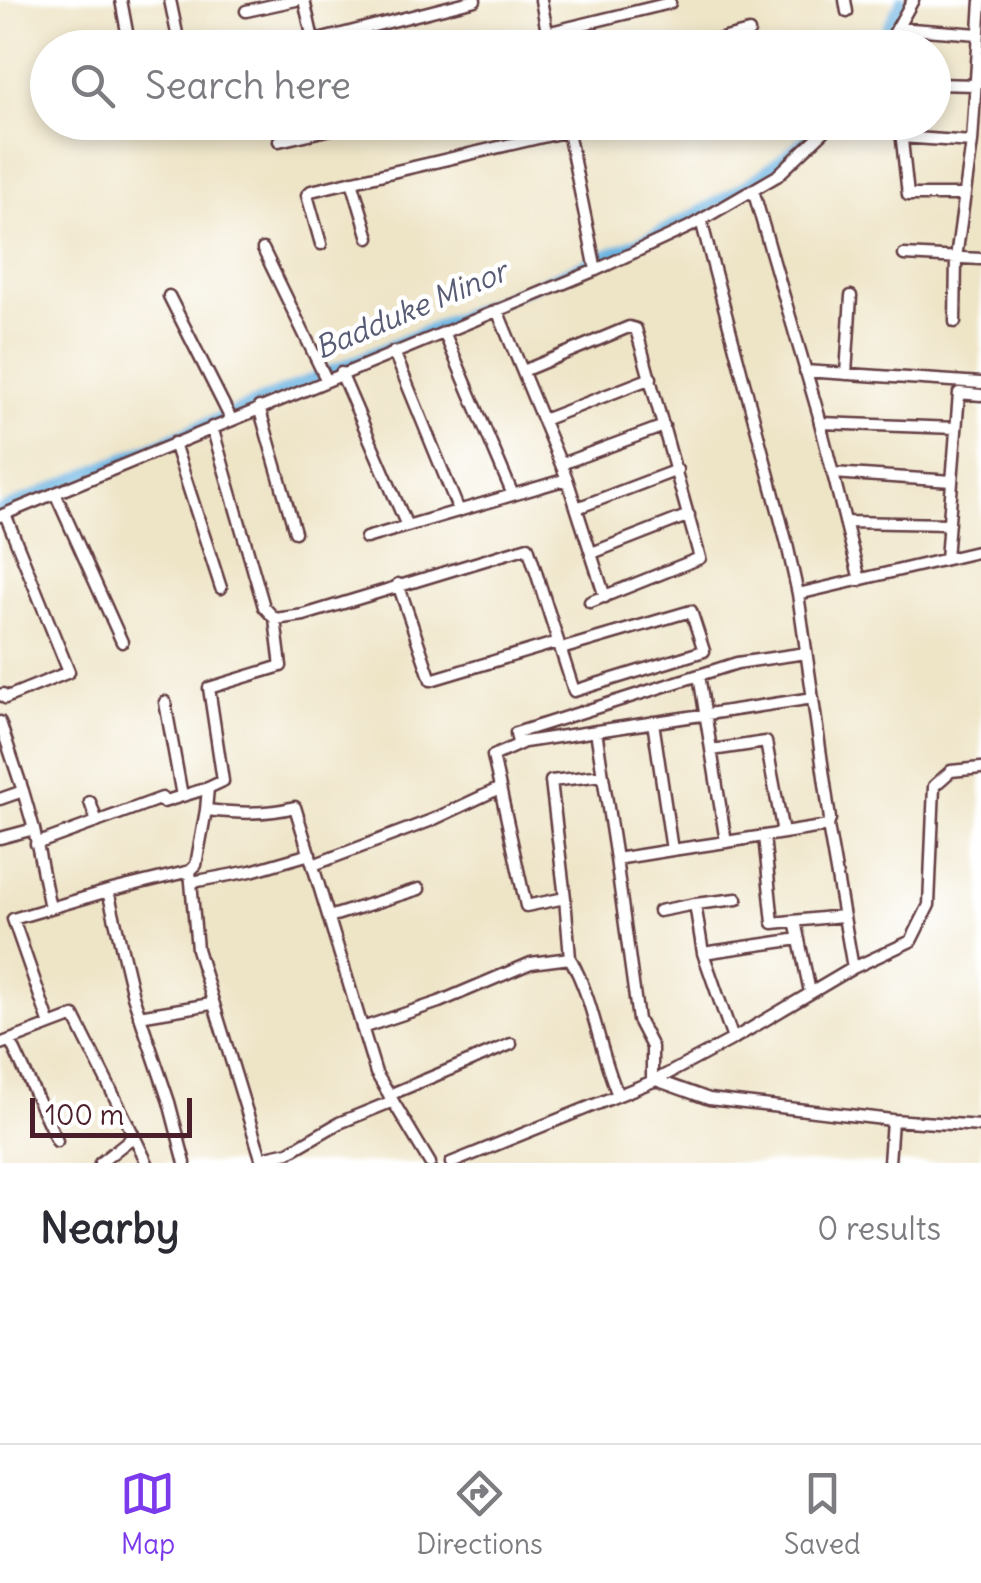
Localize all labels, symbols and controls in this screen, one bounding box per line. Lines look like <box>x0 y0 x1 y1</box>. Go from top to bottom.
search box <box>30 30 951 140</box>
icon: search <box>65 58 120 113</box>
text: Search here <box>145 62 351 109</box>
water label: Badduke Minor <box>309 250 516 367</box>
scale bar <box>30 1093 192 1138</box>
text: 100 m <box>45 1097 124 1133</box>
text: Nearby <box>40 1202 179 1254</box>
text: 0 results <box>817 1208 941 1249</box>
tab: Map <box>120 1466 175 1562</box>
tab: Directions <box>416 1466 543 1562</box>
tab: Saved <box>784 1466 861 1562</box>

